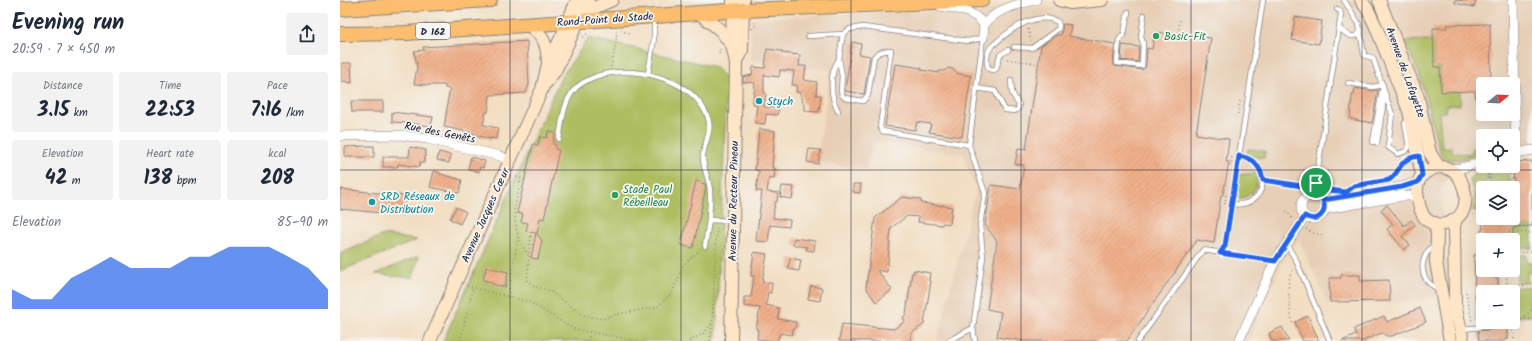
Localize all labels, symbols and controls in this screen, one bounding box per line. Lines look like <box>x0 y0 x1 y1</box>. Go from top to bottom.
text: Evening run <box>12 6 124 41</box>
street label: Rond-Point du Stade <box>556 8 654 32</box>
button: share <box>286 13 328 55</box>
road number: D 162 <box>416 23 450 39</box>
street label: Avenue de Lafayette <box>1380 24 1430 120</box>
place label: Basic-Fit <box>1164 28 1207 46</box>
marker: Basic-Fit <box>1151 31 1161 41</box>
text: 20:59 · 7 × 450 m <box>12 39 115 60</box>
text: Distance <box>43 77 82 95</box>
text: Time <box>159 77 181 95</box>
text: Pace <box>267 77 288 95</box>
north arrow <box>1476 77 1520 121</box>
map controls <box>1476 77 1520 329</box>
place label: Stych <box>767 93 793 111</box>
text: 3.15 <box>38 95 69 127</box>
text: 22:53 <box>145 95 195 127</box>
text: 7:16 <box>251 95 282 127</box>
marker: Stych <box>754 96 764 106</box>
text: km <box>69 104 88 122</box>
text: /km <box>282 104 304 122</box>
street label: Rue des Genêts <box>403 117 477 149</box>
button: locate <box>1476 129 1520 173</box>
street label: Avenue du Recteur Pineau <box>724 140 744 262</box>
text: Elevation <box>42 145 83 163</box>
text: Heart rate <box>146 145 194 163</box>
text: kcal <box>268 145 286 163</box>
text: 42 <box>45 163 67 195</box>
text: 138 <box>144 163 172 195</box>
text: 208 <box>260 163 294 195</box>
street label: Avenue Jacques Cœur <box>457 164 515 266</box>
pin <box>1299 166 1333 200</box>
text: m <box>67 172 81 190</box>
text: bpm <box>172 172 196 190</box>
icon: arrive <box>1305 172 1327 194</box>
place label: Stade Paul Rébeilleau <box>623 181 673 212</box>
button: layers <box>1476 181 1520 225</box>
place label: SRD Réseaux de Distribution <box>380 188 455 219</box>
marker: Stade Paul Rébeilleau <box>610 190 620 200</box>
marker: SRD Réseaux de Distribution <box>367 197 377 207</box>
text: Elevation <box>12 212 61 233</box>
text: 85–90 m <box>277 212 328 233</box>
button: + <box>1476 233 1520 277</box>
button: − <box>1476 285 1520 329</box>

